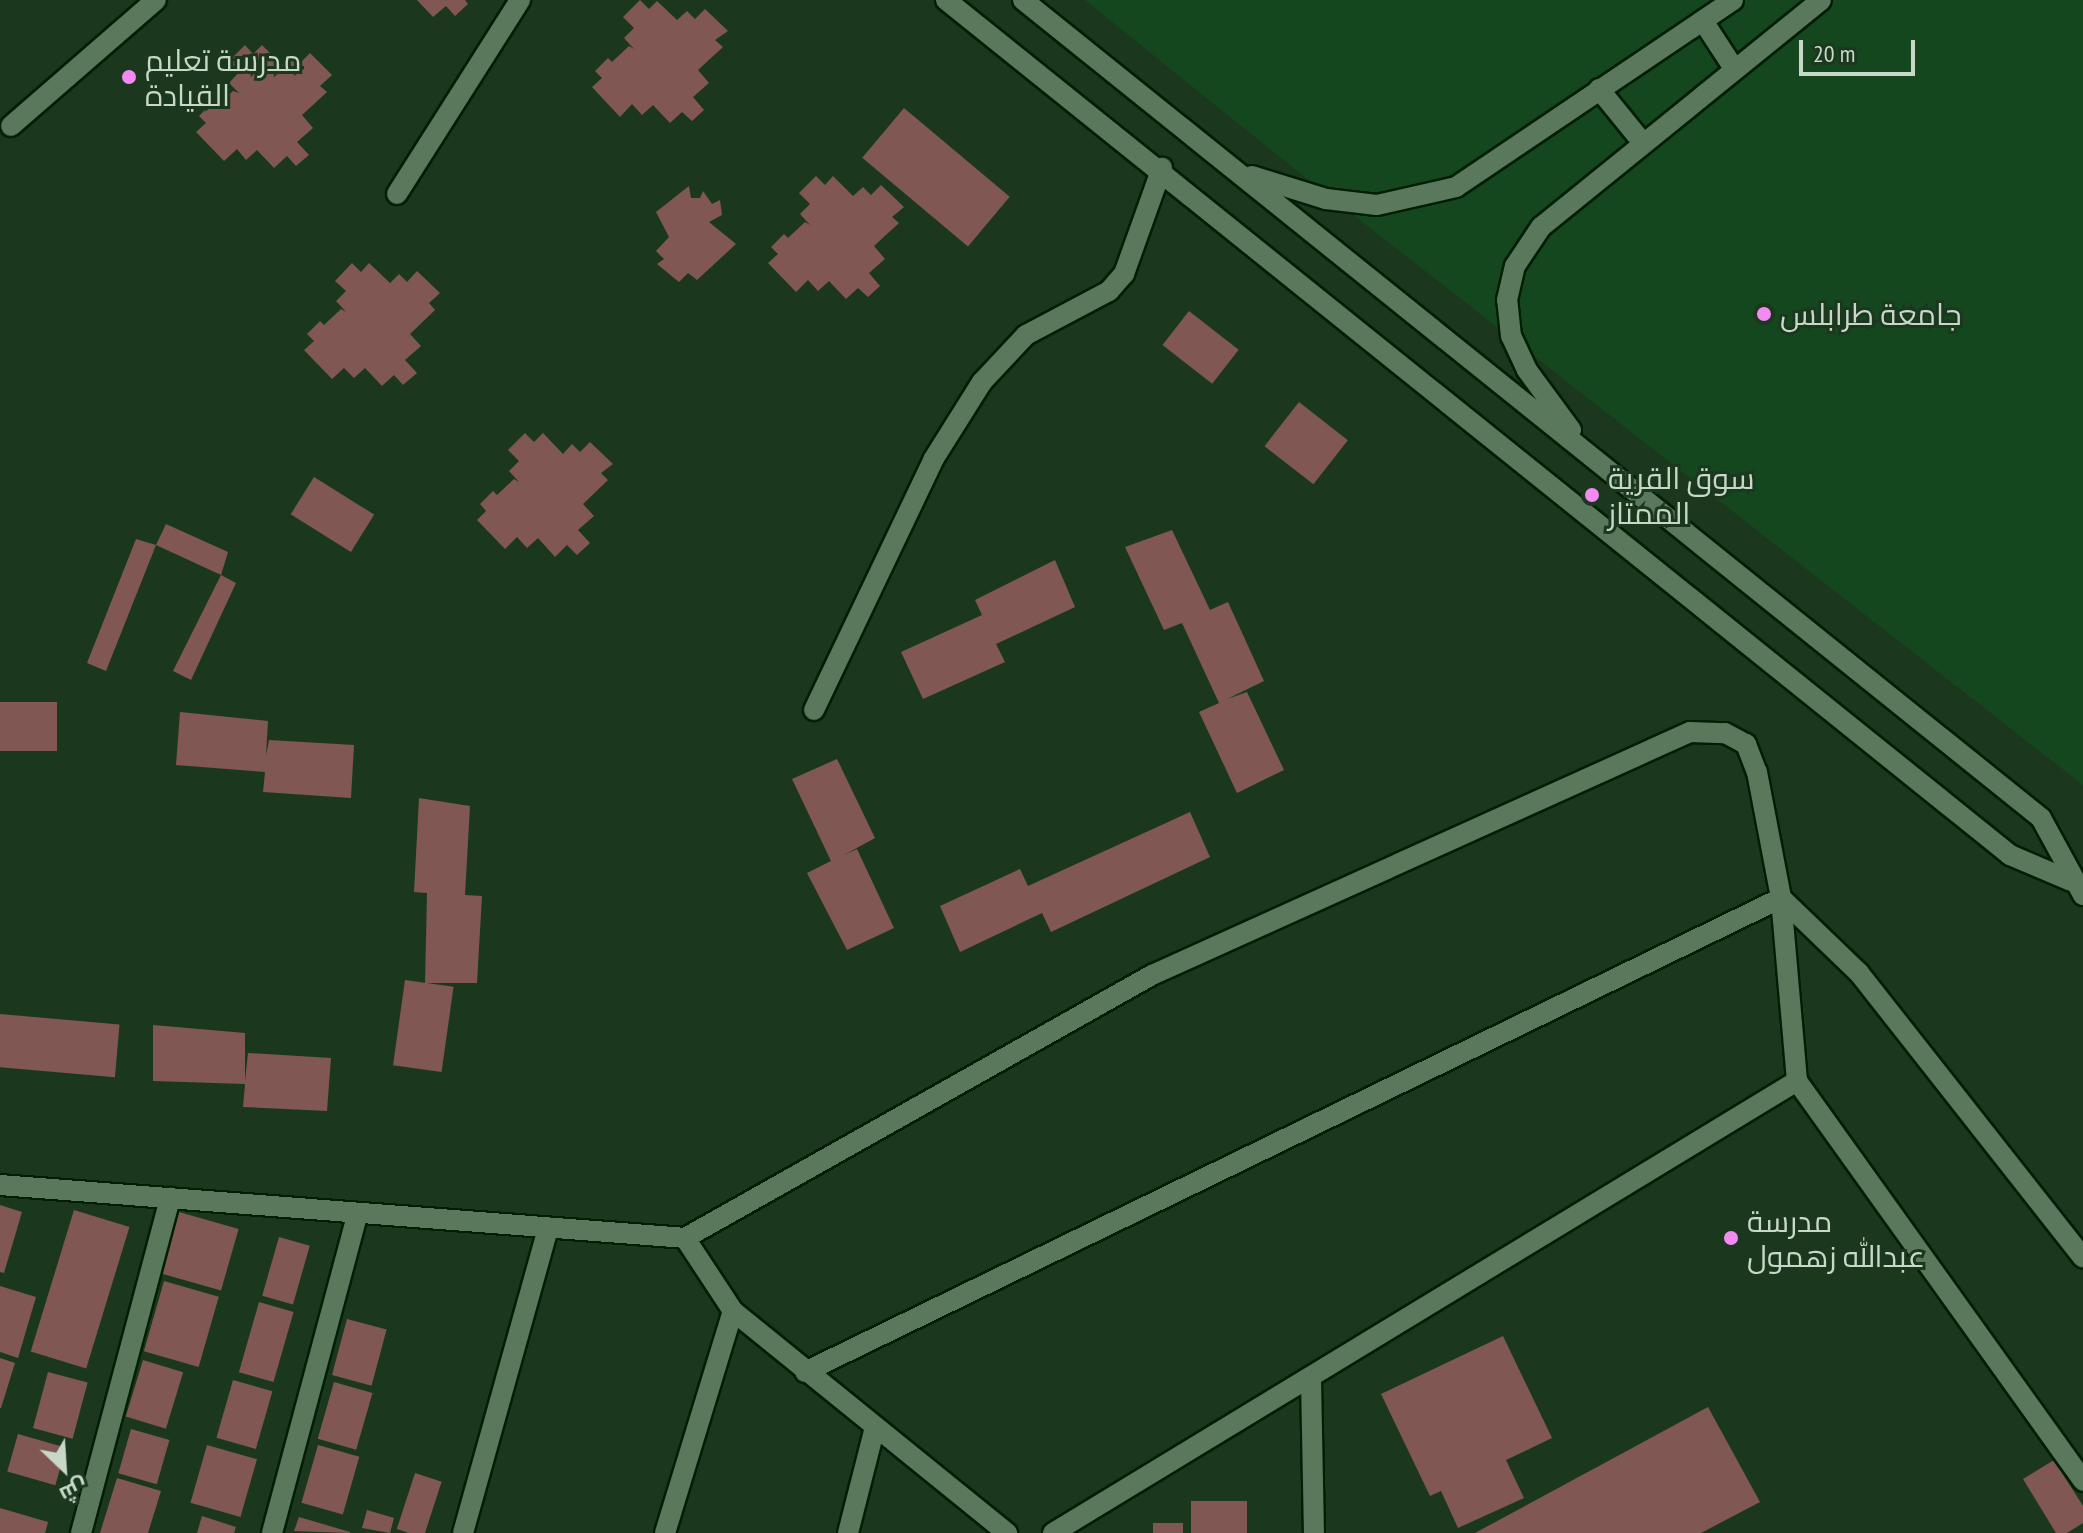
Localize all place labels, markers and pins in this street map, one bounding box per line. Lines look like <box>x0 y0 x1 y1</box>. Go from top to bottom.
place label: مدرسة تعليم القيادة <box>145 42 302 112</box>
marker: مدرسة تعليم القيادة <box>120 68 138 86</box>
place label: جامعة طرابلس <box>1780 296 1962 332</box>
marker: جامعة طرابلس <box>1755 305 1773 323</box>
place label: سوق القرية الممتاز <box>1608 460 1755 530</box>
marker: سوق القرية الممتاز <box>1583 486 1601 504</box>
place label: مدرسة عبدالله زهمول <box>1747 1203 1925 1274</box>
marker: مدرسة عبدالله زهمول <box>1722 1229 1740 1247</box>

